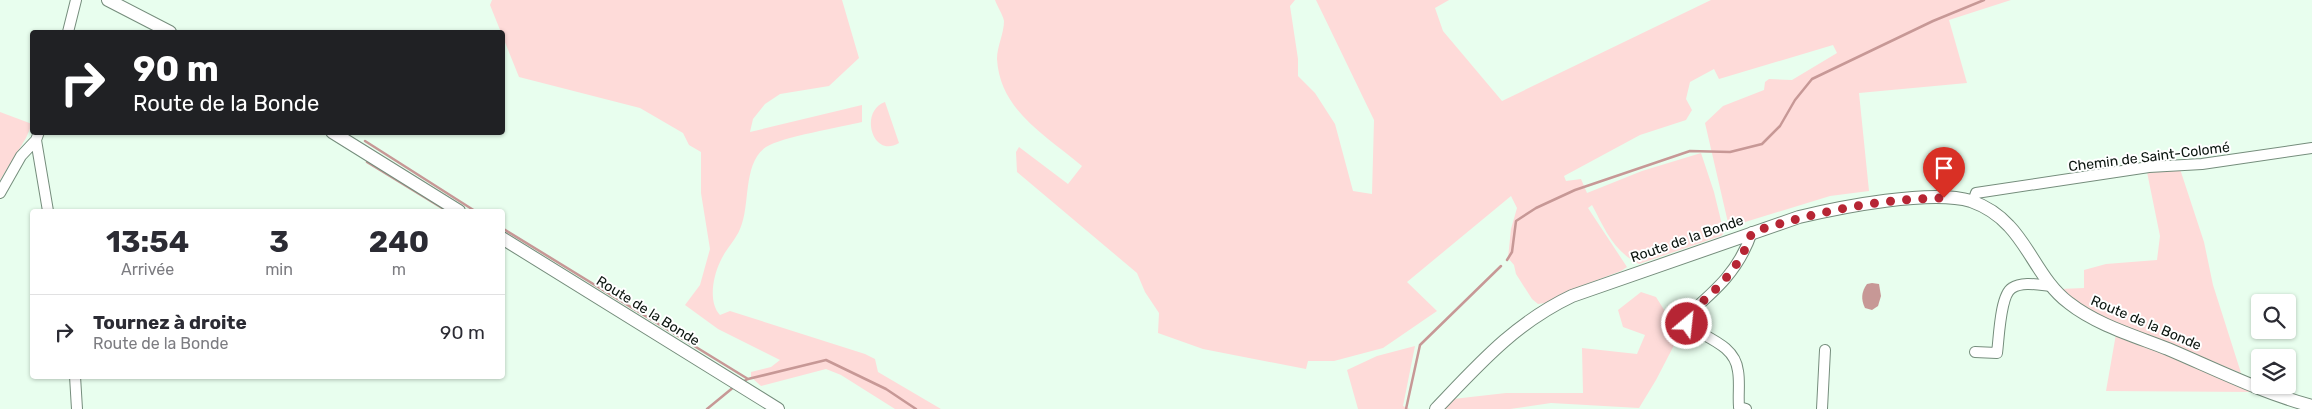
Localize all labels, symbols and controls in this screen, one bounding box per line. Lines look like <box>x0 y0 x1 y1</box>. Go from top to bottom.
text: 90 m <box>133 48 219 90</box>
icon: right <box>50 50 115 115</box>
text: Route de la Bonde <box>133 90 319 117</box>
street label: Chemin de Saint-Colomé <box>2067 139 2231 175</box>
pin <box>1923 147 1965 198</box>
icon: arrive <box>1930 154 1958 182</box>
street label: Route de la Bonde <box>1628 212 1746 266</box>
text: 13:54 <box>106 224 189 260</box>
text: 3 <box>269 224 289 260</box>
text: 240 <box>369 224 429 260</box>
text: Arrivée <box>121 260 174 279</box>
text: min <box>265 260 293 279</box>
text: m <box>392 260 406 279</box>
street label: Route de la Bonde <box>593 272 703 350</box>
street label: Route de la Bonde <box>2088 292 2204 354</box>
map controls <box>2251 294 2296 394</box>
button: search <box>2251 294 2296 339</box>
position arrow <box>1660 297 1712 349</box>
text: Tournez à droite <box>93 311 247 334</box>
icon: right <box>50 318 78 346</box>
text: 90 m <box>440 321 485 344</box>
text: Route de la Bonde <box>93 334 228 353</box>
button: layers <box>2251 349 2296 394</box>

